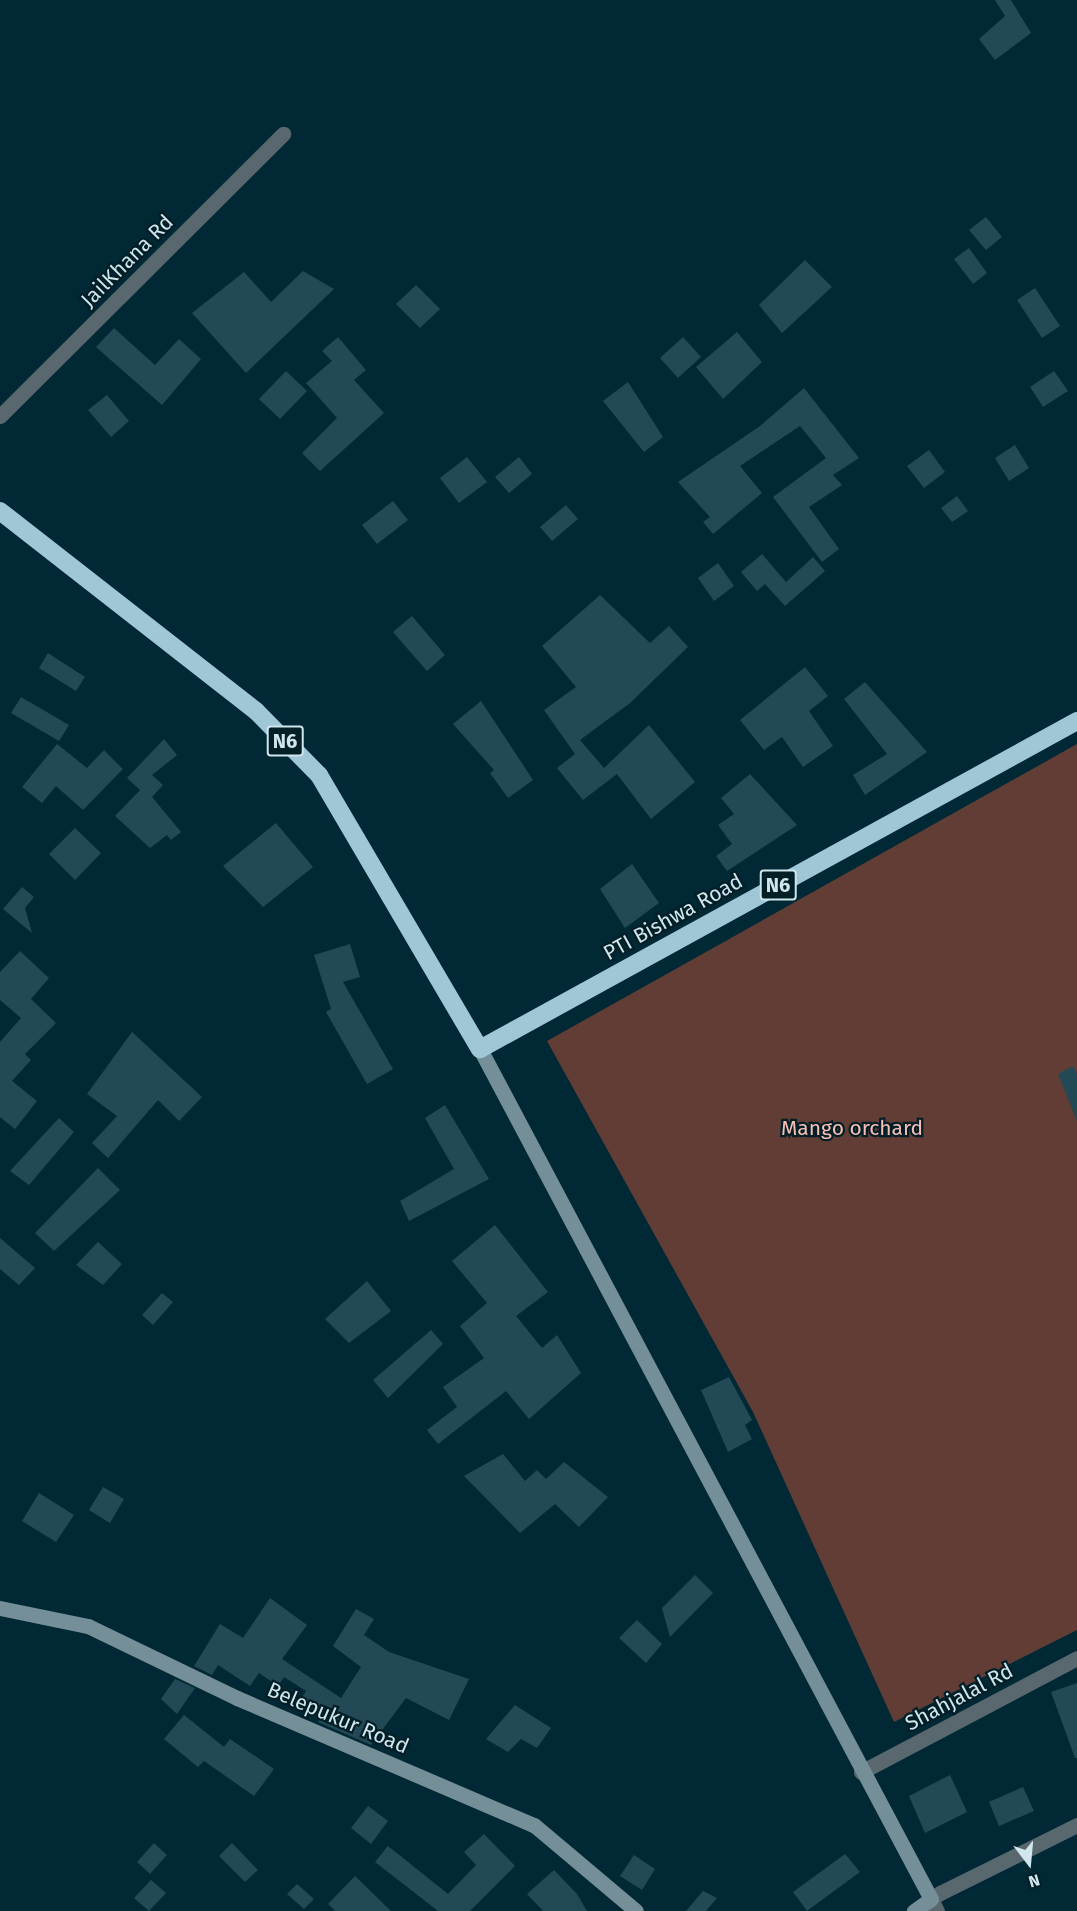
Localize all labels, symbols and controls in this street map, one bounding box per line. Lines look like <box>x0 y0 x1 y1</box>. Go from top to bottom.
street label: JailKhana Rd <box>76 210 178 312</box>
road number: N6 <box>266 724 304 758</box>
street label: PTI Bishwa Road <box>599 868 747 966</box>
road number: N6 <box>758 868 798 902</box>
park label: Mango orchard <box>781 1115 923 1141</box>
street label: Shahjalal Rd <box>901 1658 1017 1736</box>
street label: Belepukur Road <box>263 1677 413 1759</box>
north arrow <box>999 1833 1059 1893</box>
text: N <box>1026 1870 1042 1891</box>

